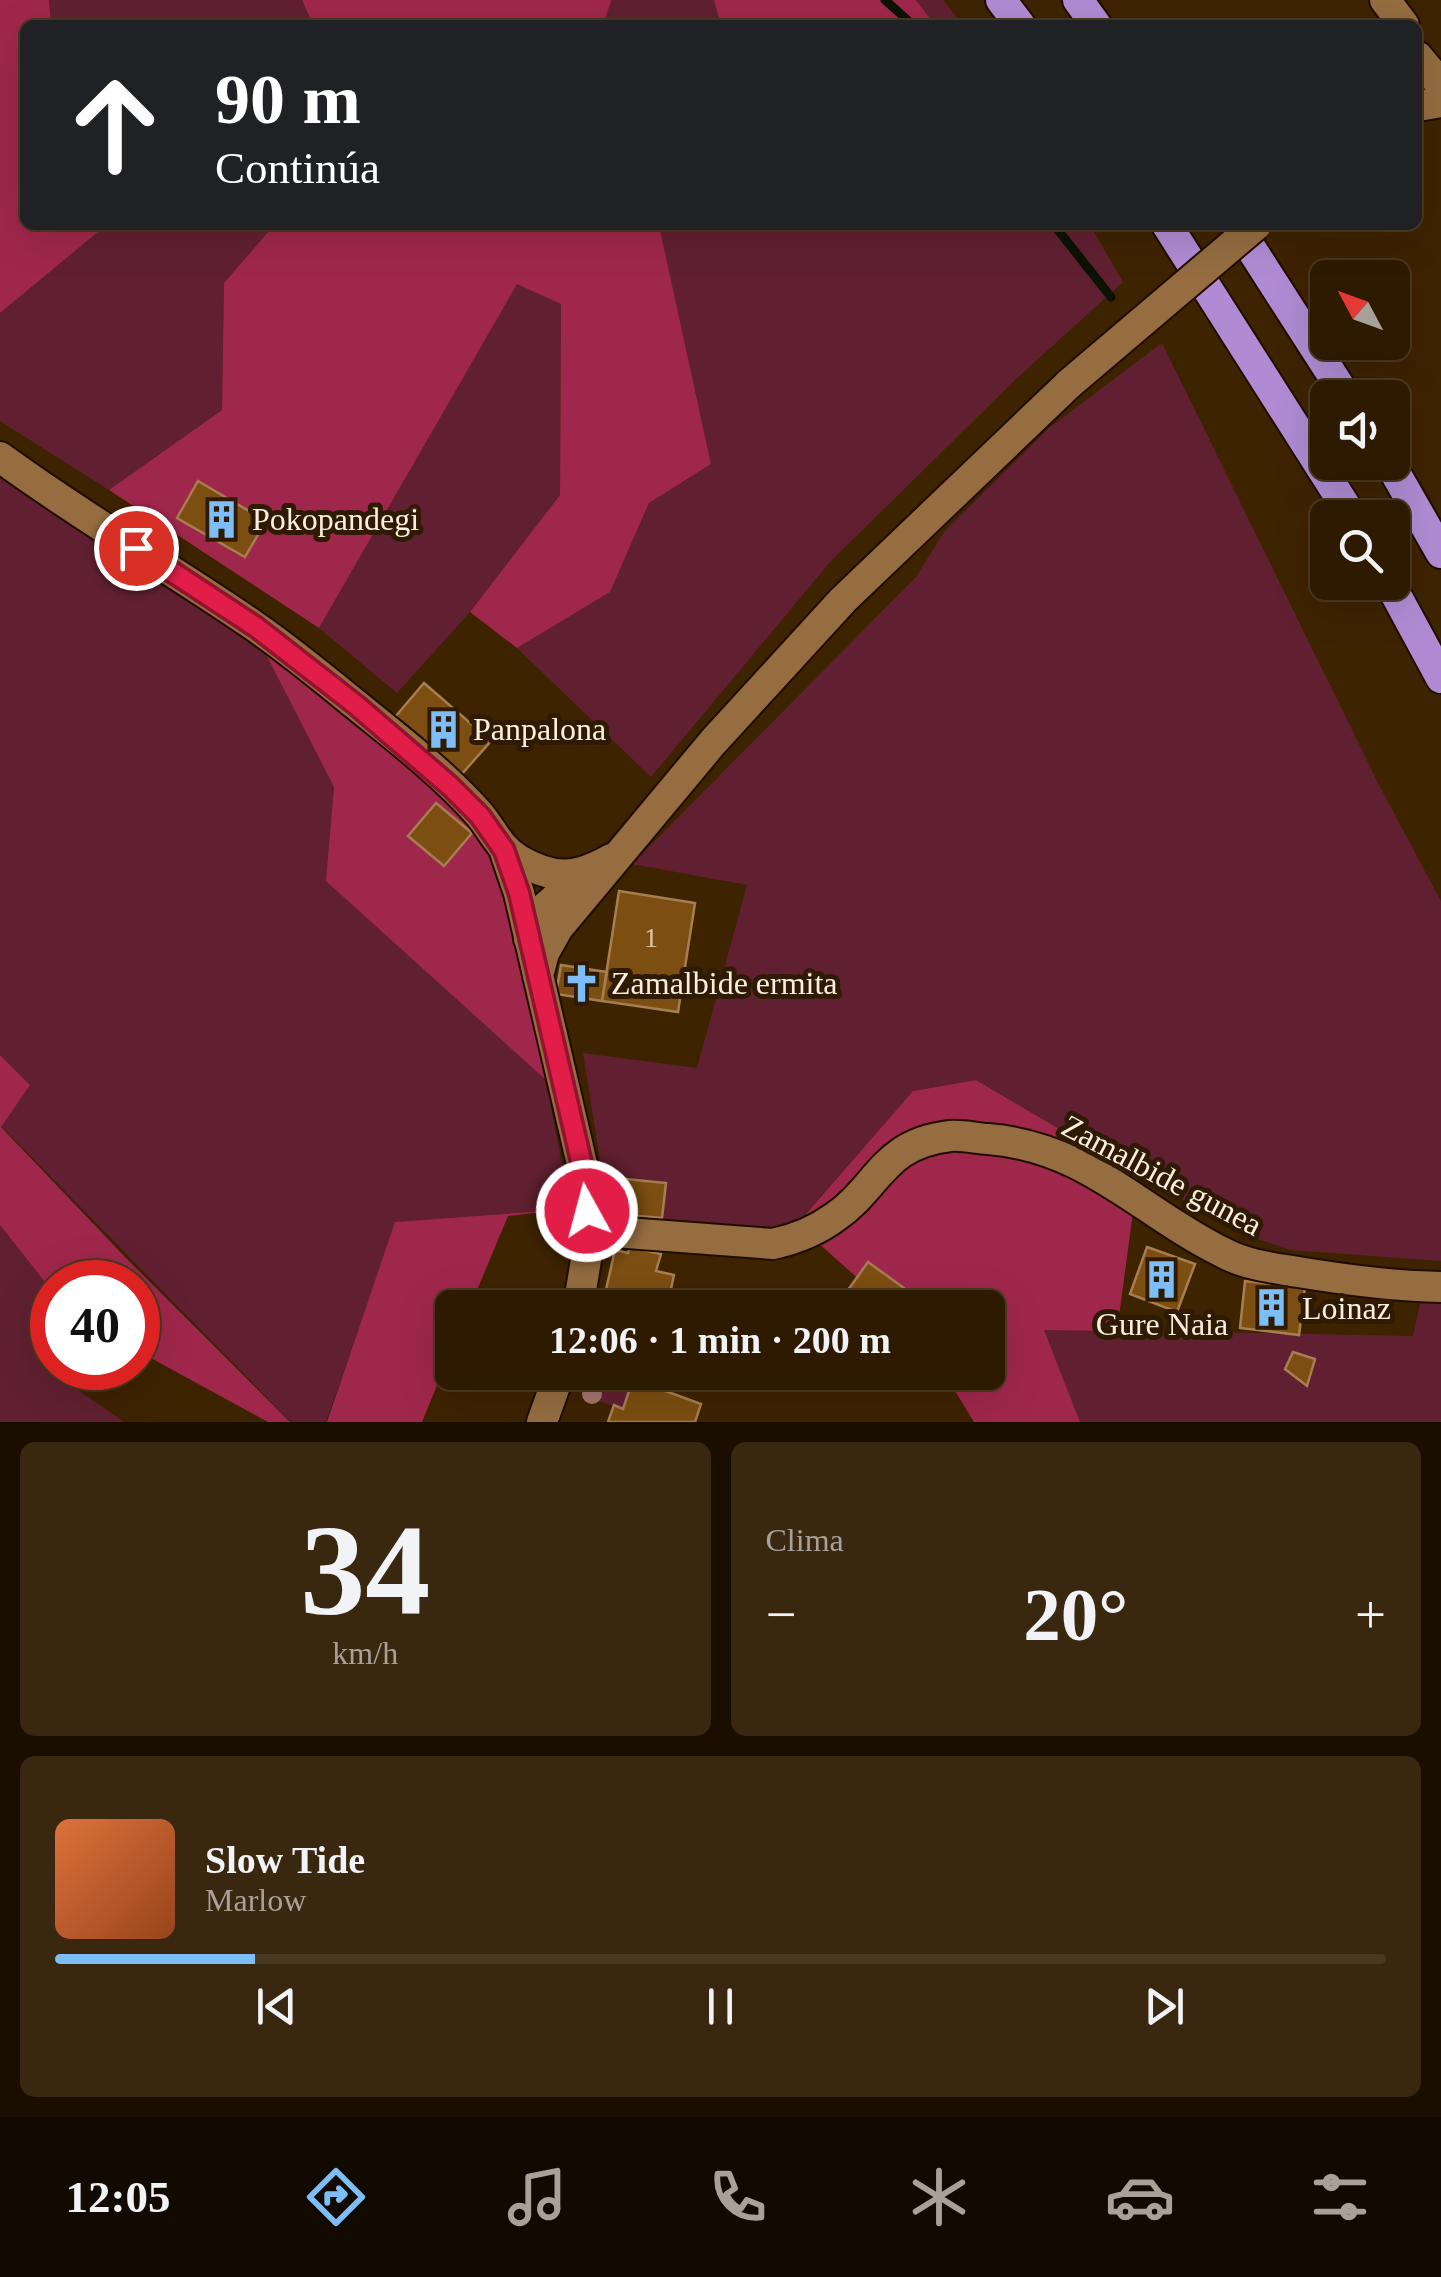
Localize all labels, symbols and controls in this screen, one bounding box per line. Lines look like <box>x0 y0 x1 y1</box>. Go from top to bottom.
icon: ahead <box>50 60 180 190</box>
text: 90 m <box>215 61 361 138</box>
text: Continúa <box>215 143 380 193</box>
north arrow <box>1310 260 1410 360</box>
map controls <box>1310 260 1410 600</box>
button: sound <box>1310 380 1410 480</box>
building icon: Pokopandegi <box>201 498 243 540</box>
button: search <box>1310 500 1410 600</box>
place label: Pokopandegi <box>252 501 419 537</box>
pin <box>94 506 179 591</box>
icon: arrive <box>109 521 164 576</box>
building icon: Panpalona <box>422 708 464 750</box>
place label: Panpalona <box>473 711 606 747</box>
house number: 1 <box>644 922 658 953</box>
church icon: Zamalbide ermita <box>560 962 602 1004</box>
place label: Zamalbide ermita <box>611 965 838 1001</box>
street label: Zamalbide gunea <box>1056 1107 1268 1243</box>
position arrow <box>535 1159 639 1263</box>
building icon: Gure Naia <box>1141 1258 1183 1300</box>
speed limit sign: 40 <box>30 1260 160 1390</box>
building icon: Loinaz <box>1251 1287 1293 1329</box>
place label: Loinaz <box>1302 1290 1391 1326</box>
place label: Gure Naia <box>1096 1306 1228 1342</box>
text: 12:06 · 1 min · 200 m <box>549 1319 891 1361</box>
text: 34 <box>300 1498 430 1642</box>
text: Clima <box>766 1522 844 1558</box>
text: 20° <box>1023 1573 1128 1656</box>
text: − <box>766 1584 797 1645</box>
text: + <box>1355 1584 1386 1645</box>
text: km/h <box>332 1635 398 1671</box>
text: Slow Tide <box>205 1839 365 1881</box>
text: Marlow <box>205 1882 306 1918</box>
icon: previous <box>249 1979 304 2034</box>
icon: pause <box>693 1979 748 2034</box>
icon: next <box>1137 1979 1192 2034</box>
icon: directions <box>301 2162 371 2232</box>
icon: music <box>502 2162 572 2232</box>
icon: phone <box>703 2162 773 2232</box>
icon: climate <box>904 2162 974 2232</box>
icon: car <box>1105 2162 1175 2232</box>
icon: filters <box>1305 2162 1375 2232</box>
text: 12:05 <box>65 2172 170 2222</box>

